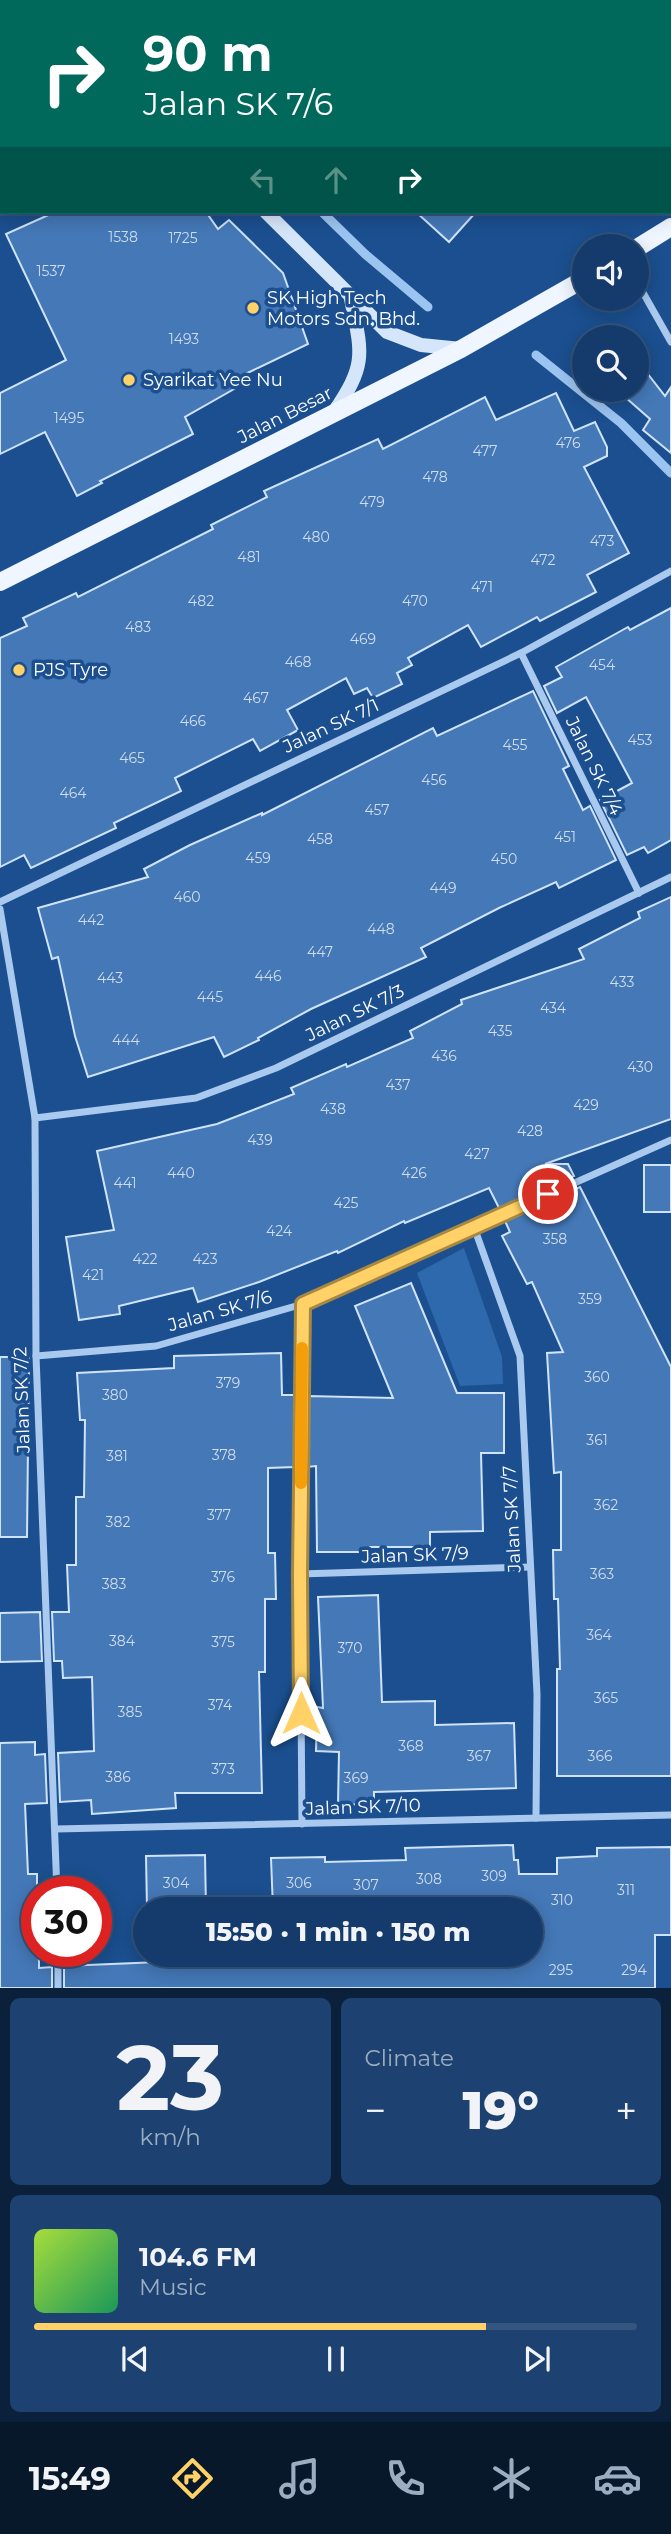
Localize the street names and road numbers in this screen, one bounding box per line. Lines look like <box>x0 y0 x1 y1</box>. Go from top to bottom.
street label: Jalan Besar <box>233 382 336 449</box>
street label: Jalan SK 7/1 <box>279 694 383 758</box>
street label: Jalan SK 7/4 <box>560 712 627 819</box>
street label: Jalan SK 7/3 <box>301 980 408 1047</box>
street label: Jalan SK 7/6 <box>165 1286 275 1337</box>
street label: Jalan SK 7/2 <box>9 1346 35 1455</box>
street label: Jalan SK 7/7 <box>498 1465 526 1574</box>
street label: Jalan SK 7/9 <box>360 1542 469 1568</box>
street label: Jalan SK 7/10 <box>304 1794 421 1820</box>

